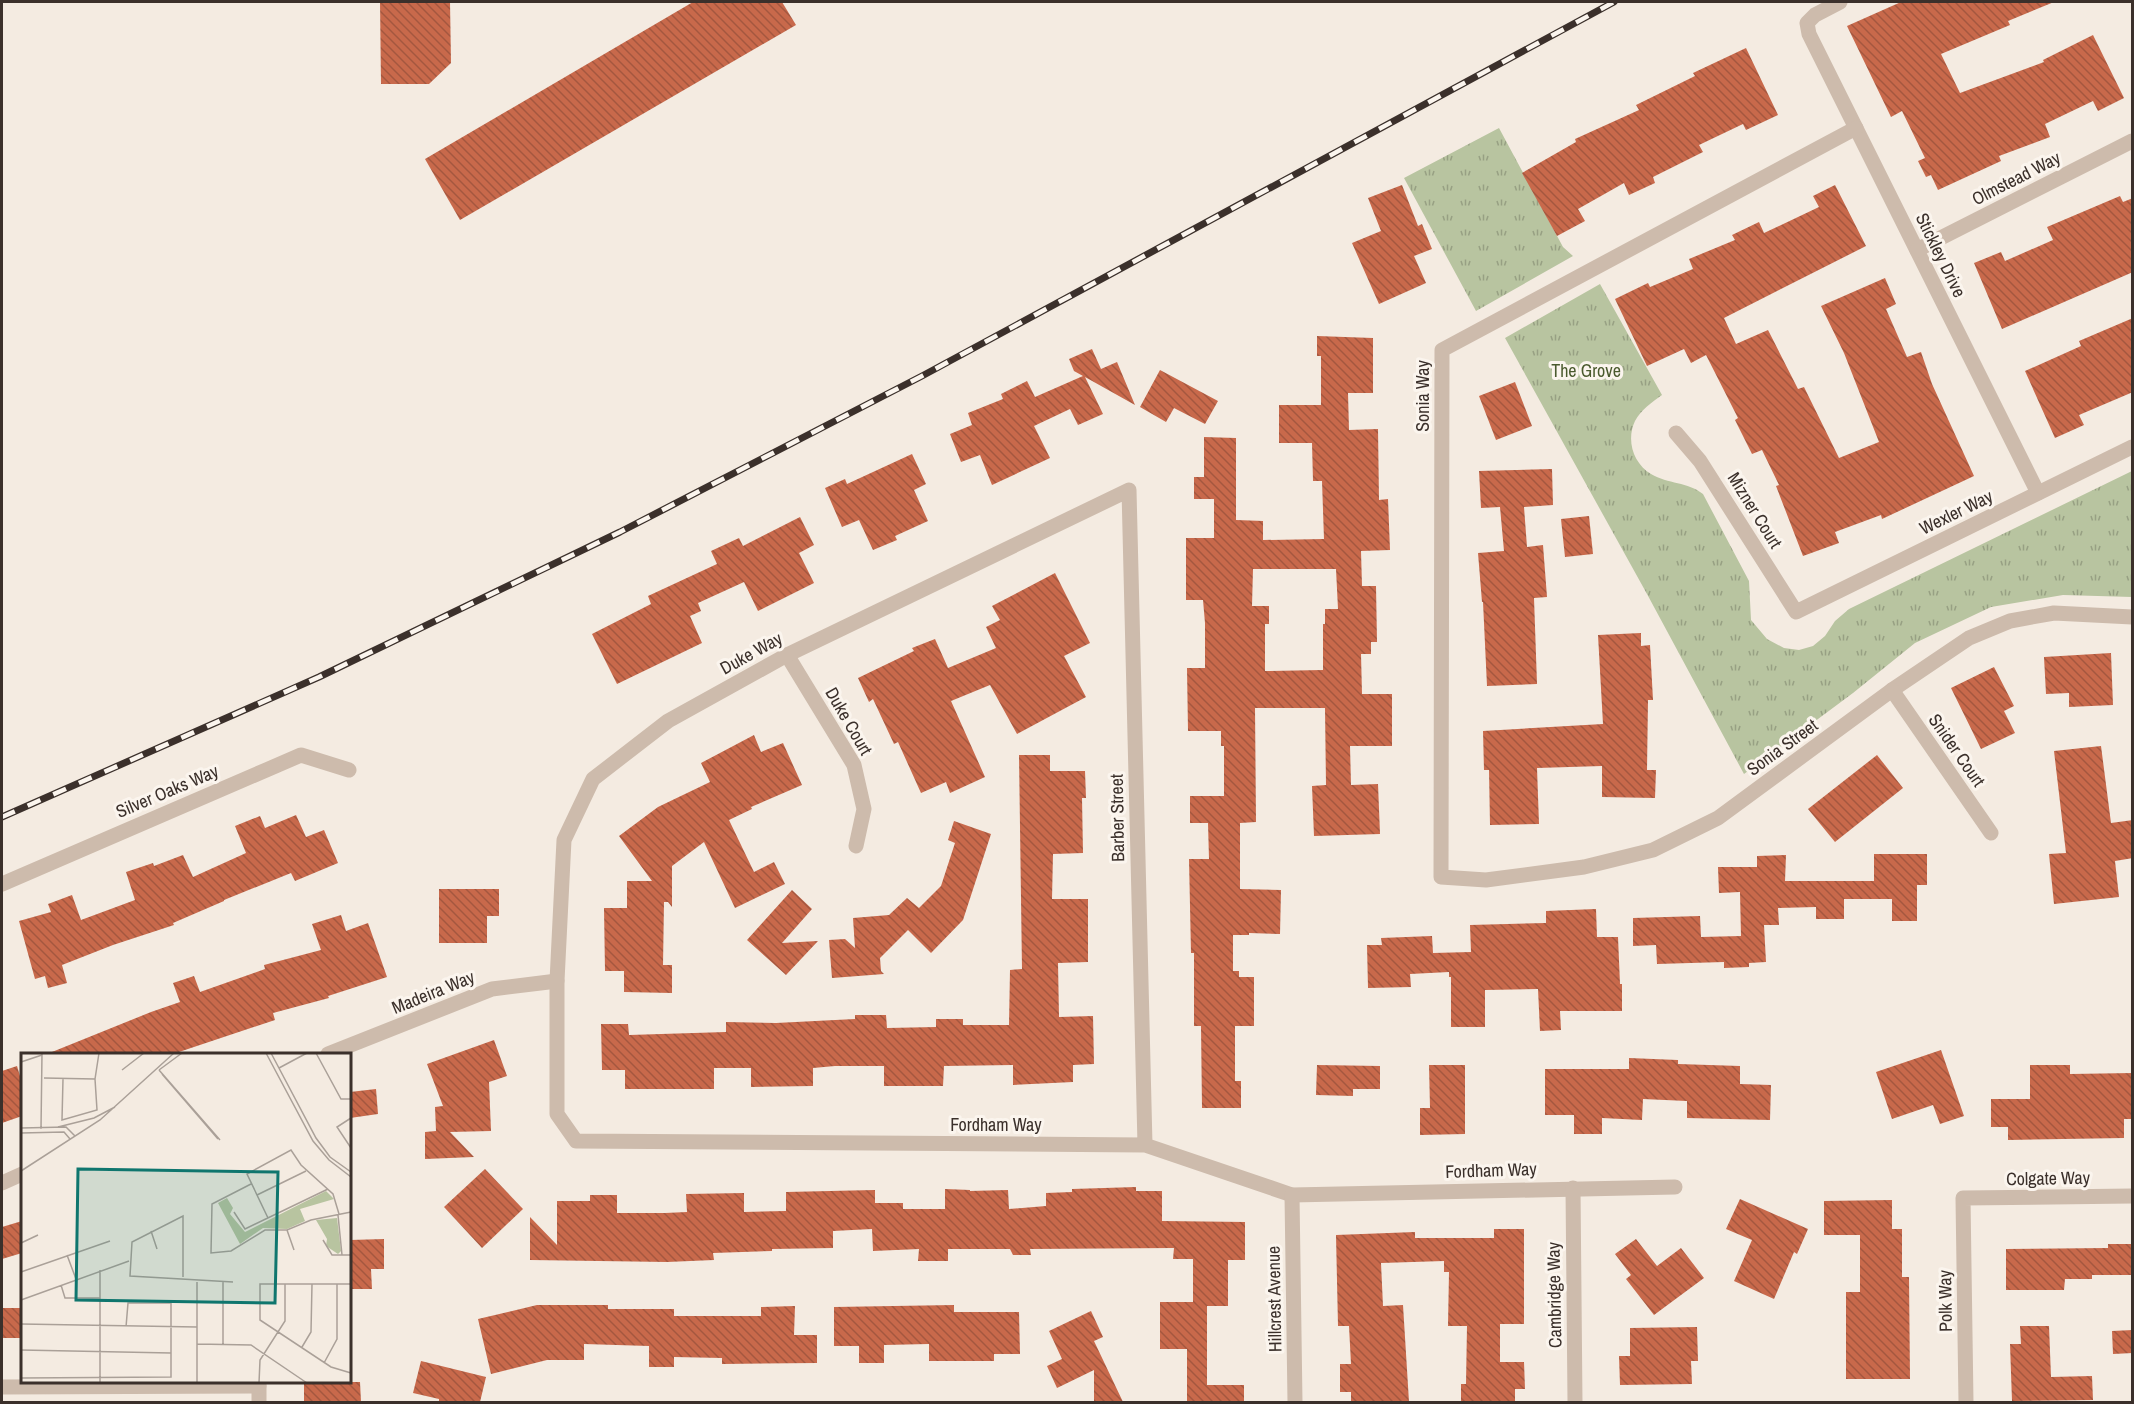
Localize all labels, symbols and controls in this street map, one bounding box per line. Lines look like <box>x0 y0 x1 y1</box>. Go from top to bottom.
street label: Olmstead Way <box>1967 145 2065 211</box>
street label: Stickley Drive <box>1910 209 1972 301</box>
park label: The Grove <box>1551 358 1621 383</box>
street label: Sonia Way <box>1410 360 1435 432</box>
street label: Mizner Court <box>1722 467 1788 553</box>
street label: Wexler Way <box>1915 483 1997 540</box>
street label: Duke Way <box>715 625 787 680</box>
street label: Duke Court <box>820 682 878 760</box>
street label: Snider Court <box>1923 709 1991 791</box>
street label: Sonia Street <box>1741 713 1823 781</box>
street label: Silver Oaks Way <box>112 758 223 824</box>
street label: Barber Street <box>1104 774 1130 862</box>
street label: Madeira Way <box>388 964 479 1020</box>
inset map <box>21 1053 351 1383</box>
street label: Fordham Way <box>950 1112 1042 1137</box>
street label: Fordham Way <box>1445 1156 1538 1184</box>
street label: Colgate Way <box>2006 1165 2091 1191</box>
street label: Cambridge Way <box>1541 1241 1567 1348</box>
street label: Hillcrest Avenue <box>1261 1246 1287 1352</box>
street label: Polk Way <box>1932 1269 1958 1332</box>

